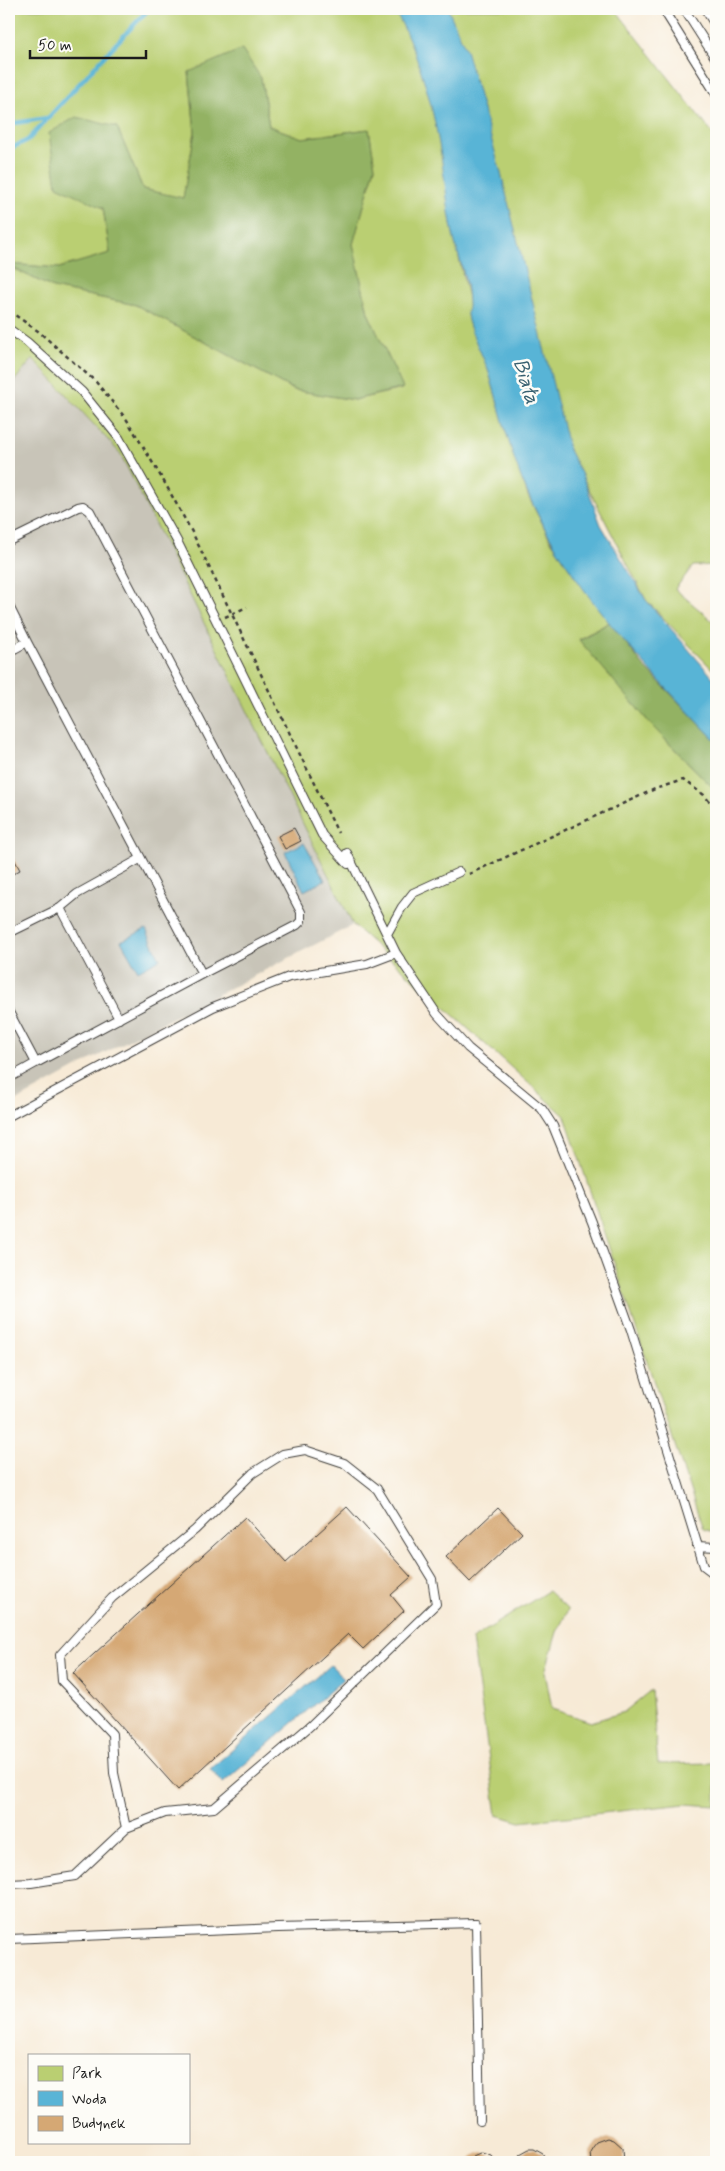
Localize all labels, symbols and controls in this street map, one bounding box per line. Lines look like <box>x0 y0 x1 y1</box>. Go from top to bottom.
scale bar <box>30 28 146 60</box>
text: 50 m <box>38 36 72 56</box>
water label: Biała <box>506 355 546 408</box>
legend <box>28 2054 190 2144</box>
text: Park <box>72 2064 102 2084</box>
text: Woda <box>72 2090 107 2110</box>
text: Budynek <box>72 2114 126 2134</box>

